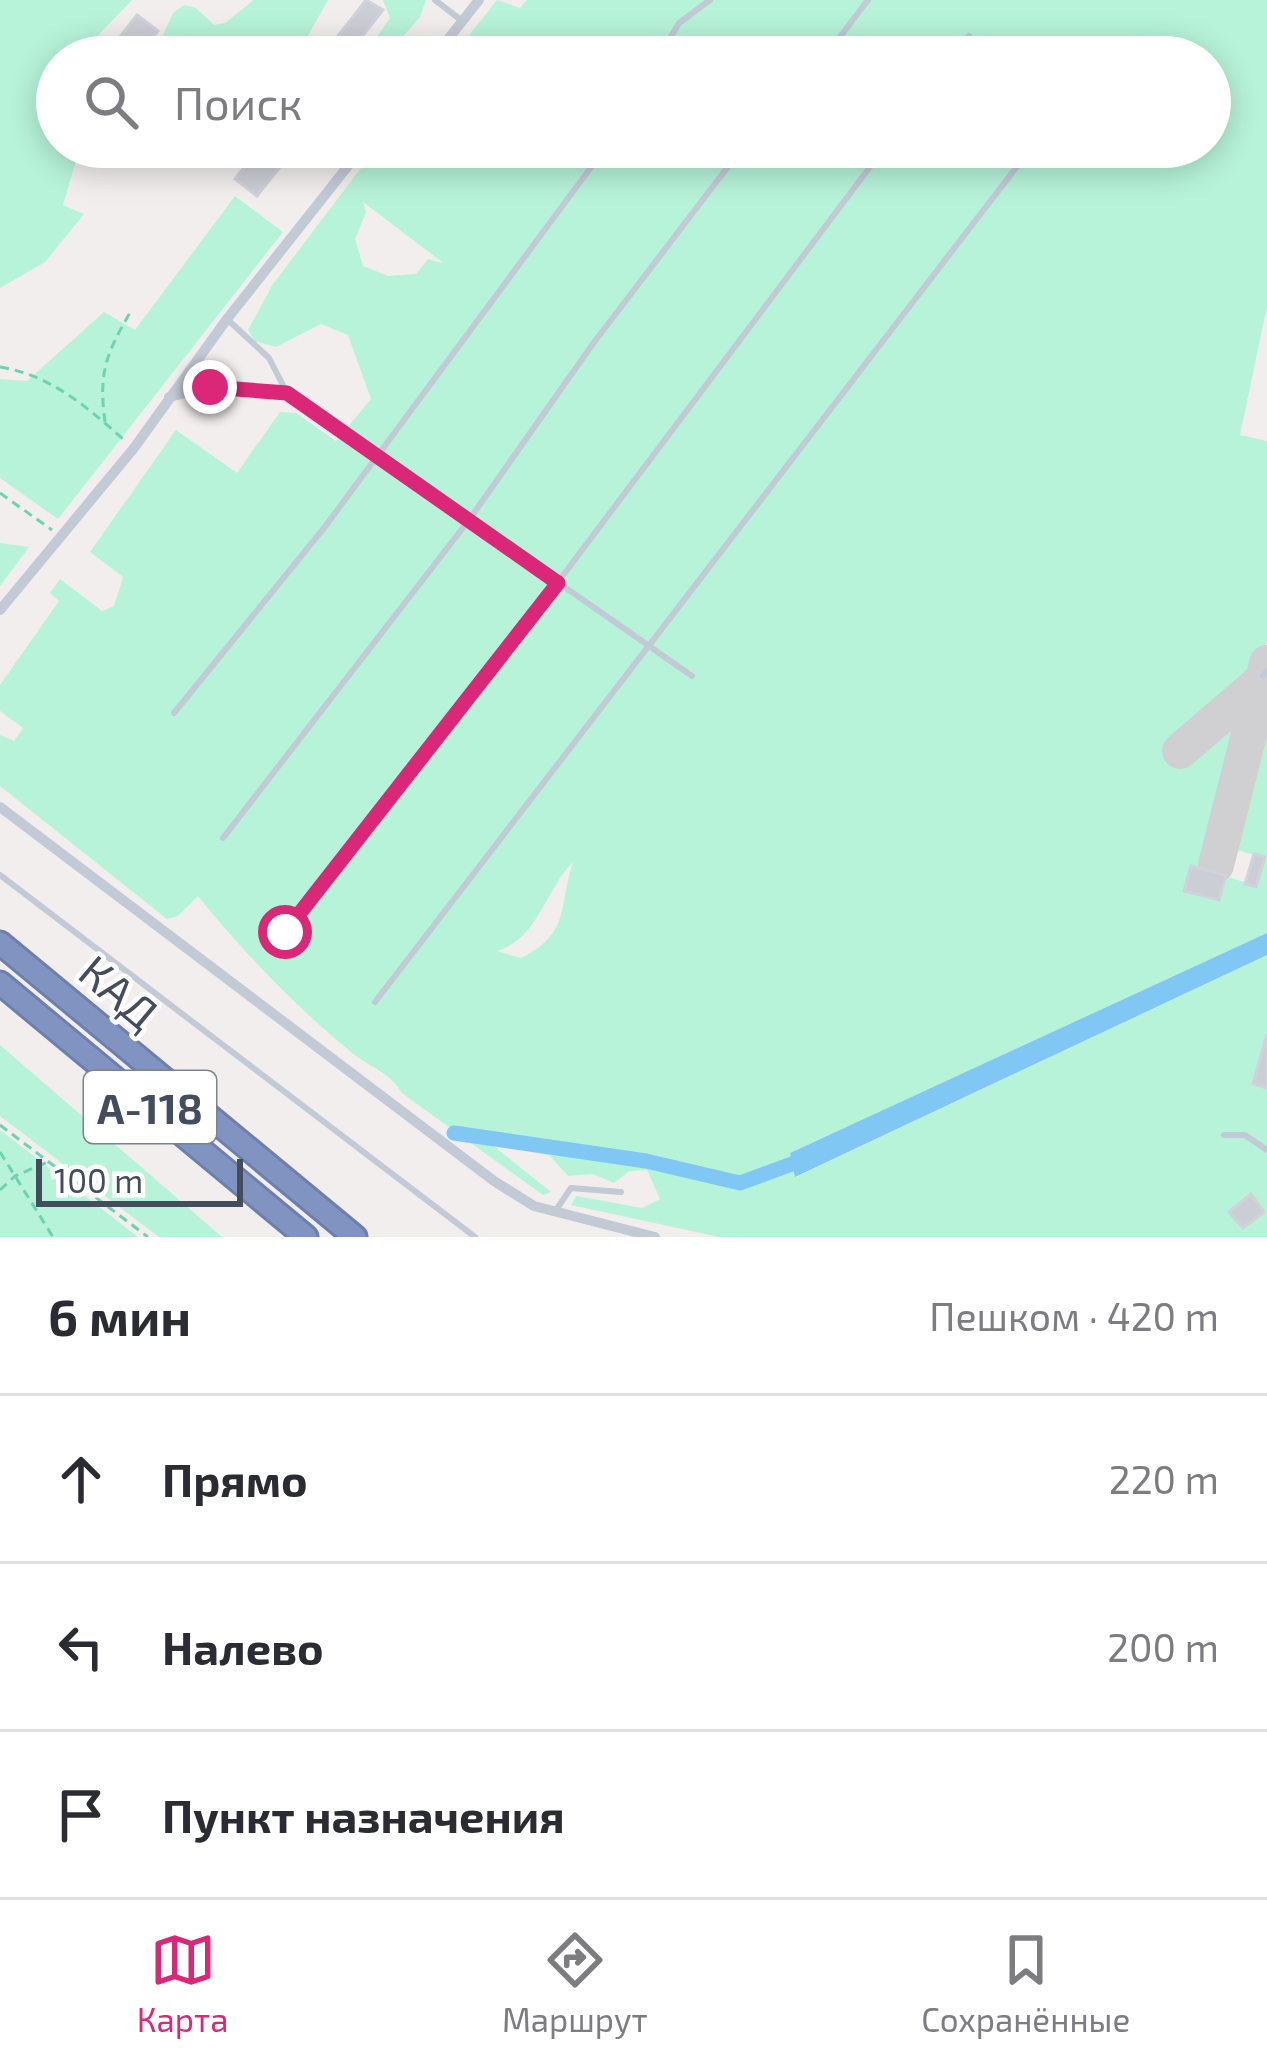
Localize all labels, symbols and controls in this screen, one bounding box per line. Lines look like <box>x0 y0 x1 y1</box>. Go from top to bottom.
search box <box>36 36 1231 168</box>
icon: search <box>78 69 144 135</box>
text: Поиск <box>174 75 302 129</box>
route end <box>183 360 237 414</box>
route start <box>258 905 312 959</box>
street label: КАД <box>70 943 170 1039</box>
road number: А-118 <box>84 1071 216 1143</box>
scale bar <box>36 1153 243 1206</box>
text: 100 m <box>54 1160 143 1200</box>
text: 6 мин <box>48 1285 191 1346</box>
text: Пешком · 420 m <box>929 1292 1219 1339</box>
icon: ahead <box>48 1446 114 1512</box>
text: Прямо <box>162 1452 308 1506</box>
text: 220 m <box>1109 1455 1219 1502</box>
icon: left <box>48 1614 114 1680</box>
text: Налево <box>162 1620 324 1674</box>
text: 200 m <box>1107 1623 1219 1670</box>
icon: arrive <box>48 1782 114 1848</box>
text: Пункт назначения <box>162 1788 565 1842</box>
tab: Карта <box>137 1927 228 2039</box>
tab: Маршрут <box>502 1927 648 2039</box>
tab: Сохранённые <box>921 1927 1130 2039</box>

